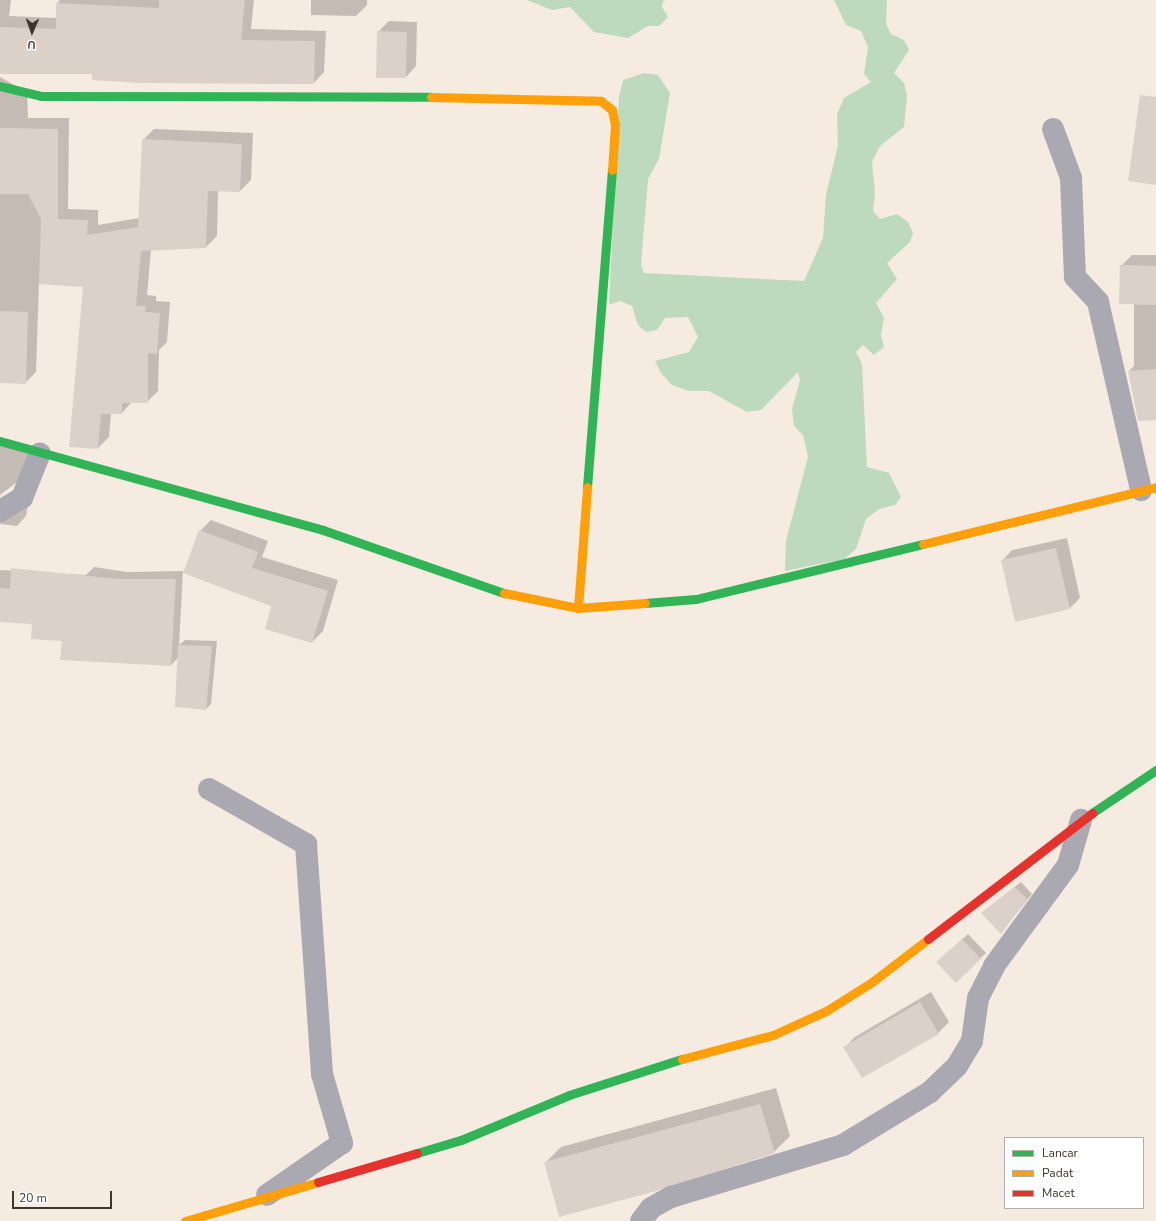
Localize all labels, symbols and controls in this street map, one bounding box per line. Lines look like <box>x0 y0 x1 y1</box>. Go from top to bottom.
north arrow <box>12 12 52 52</box>
text: U <box>27 37 36 52</box>
legend <box>1004 1137 1144 1209</box>
text: Lancar <box>1042 1145 1078 1161</box>
text: Padat <box>1042 1165 1073 1181</box>
scale bar <box>14 1183 114 1209</box>
text: Macet <box>1042 1185 1075 1201</box>
text: 20 m <box>19 1190 47 1206</box>

